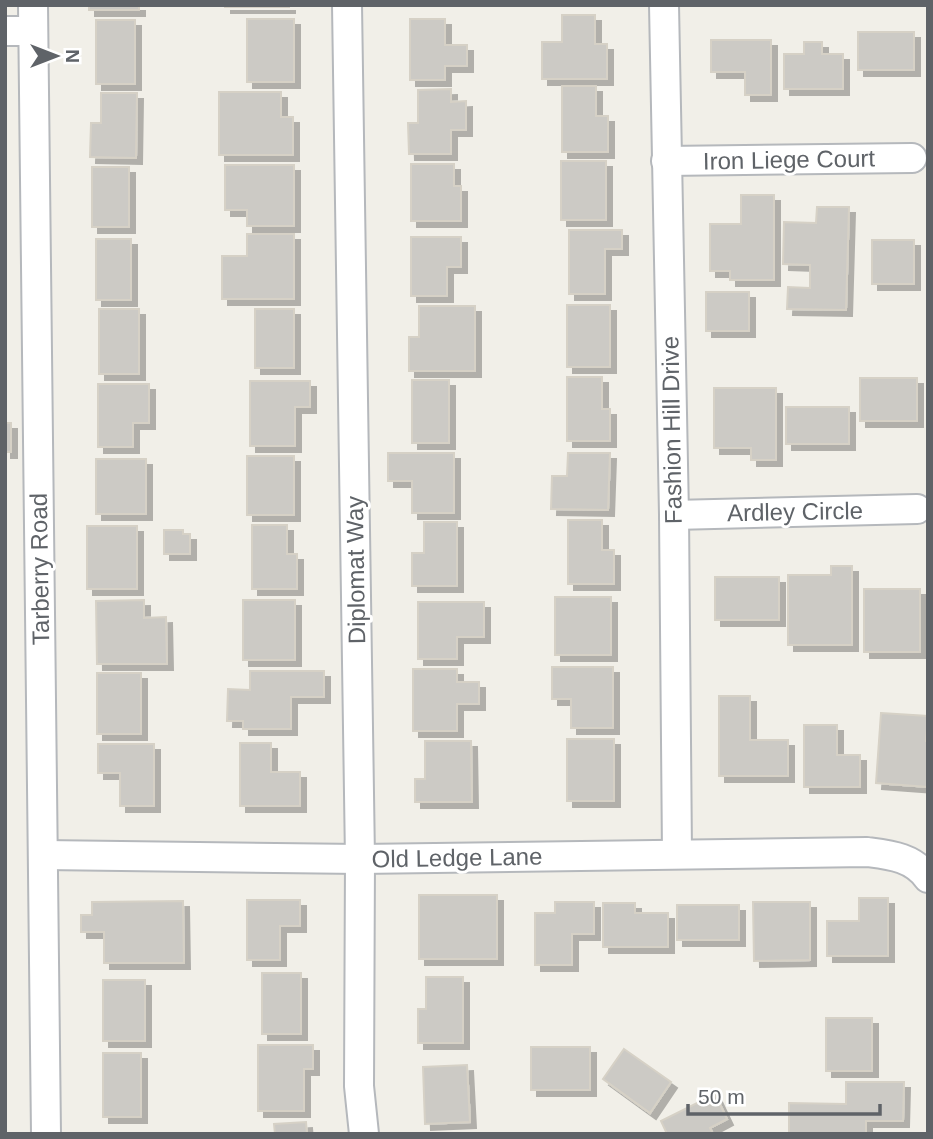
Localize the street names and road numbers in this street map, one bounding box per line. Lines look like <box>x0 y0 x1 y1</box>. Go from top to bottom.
street label: Iron Liege Court <box>703 144 876 174</box>
street label: Fashion Hill Drive <box>656 336 687 524</box>
street label: Tarberry Road <box>25 493 54 645</box>
street label: Diplomat Way <box>341 496 370 644</box>
street label: Ardley Circle <box>727 497 863 526</box>
street label: Old Ledge Lane <box>371 843 543 872</box>

